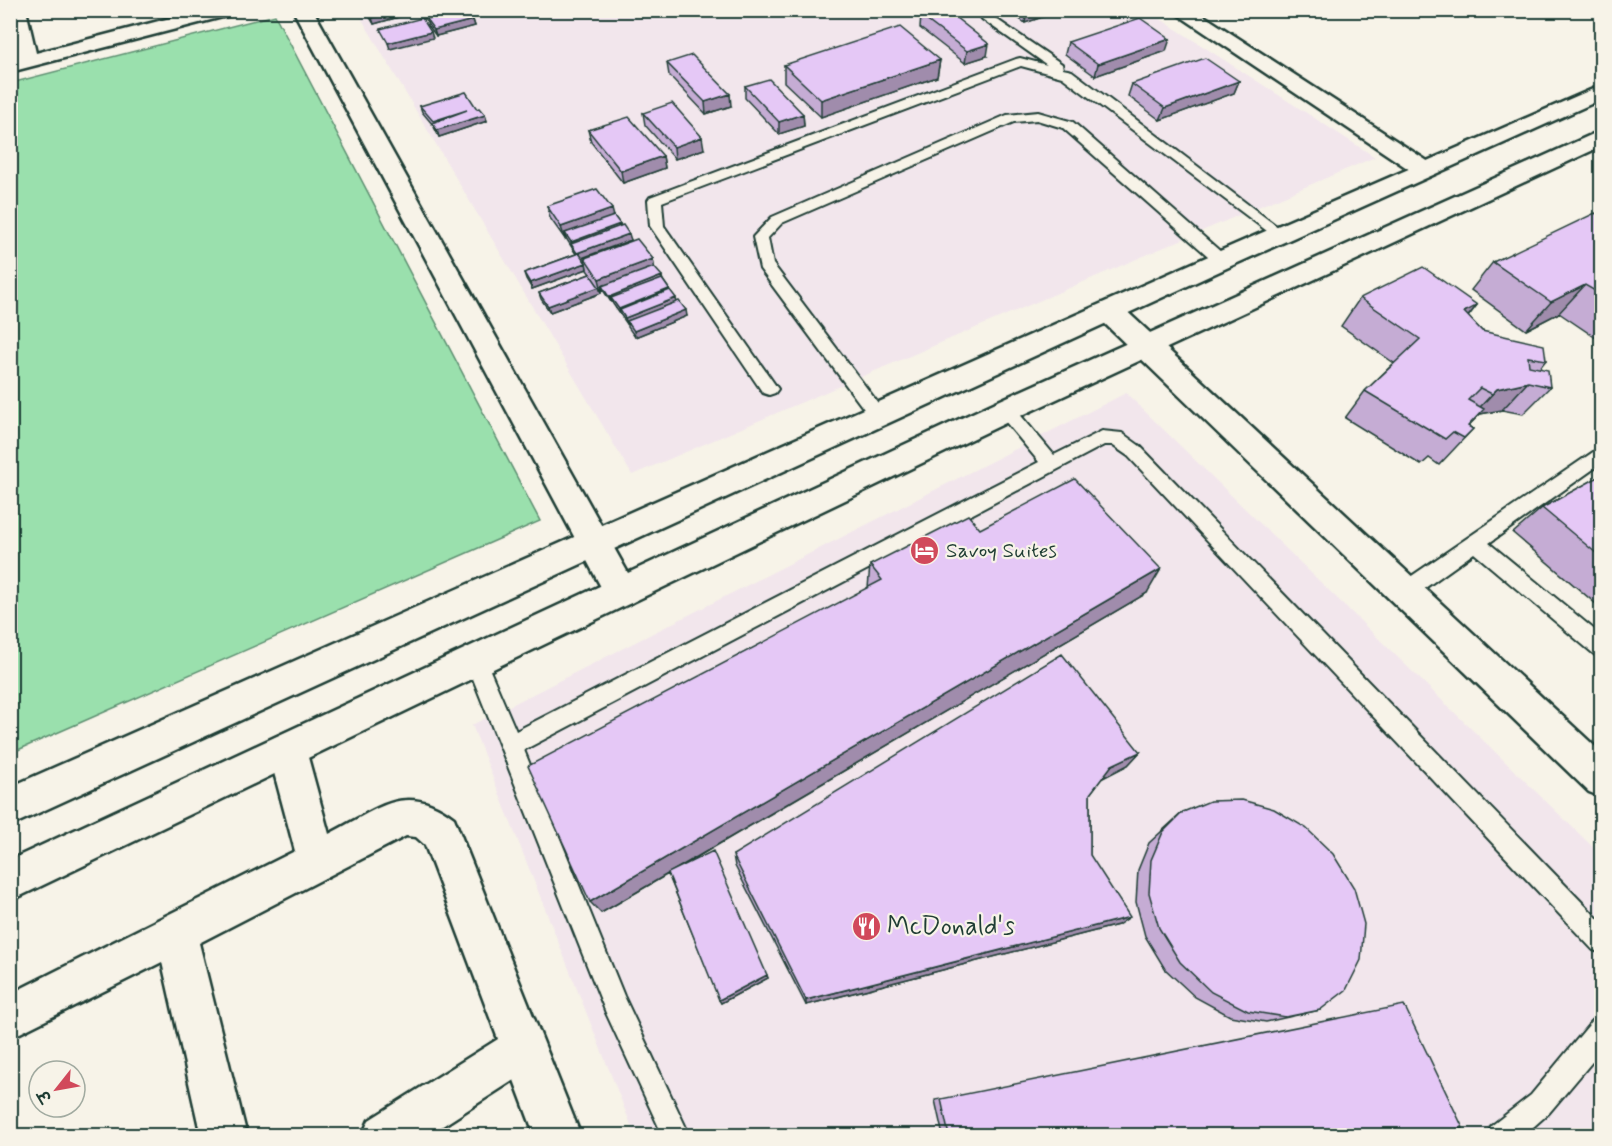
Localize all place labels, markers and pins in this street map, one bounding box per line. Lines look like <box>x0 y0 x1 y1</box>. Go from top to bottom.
hotel icon: Savoy Suites <box>909 535 941 567</box>
place label: Savoy Suites <box>946 537 1057 565</box>
place label: McDonald's <box>887 910 1015 944</box>
restaurant icon: McDonald's <box>850 911 882 943</box>

